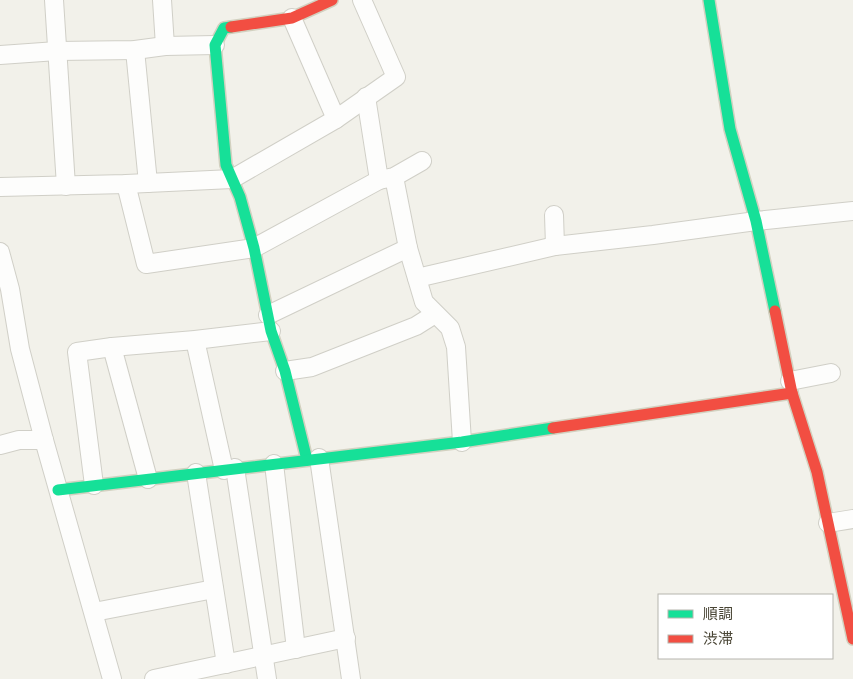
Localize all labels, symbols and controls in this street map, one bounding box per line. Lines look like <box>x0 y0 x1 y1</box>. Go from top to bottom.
legend <box>658 594 833 659</box>
text: 順調 <box>703 607 733 622</box>
text: 渋滞 <box>703 631 733 647</box>

